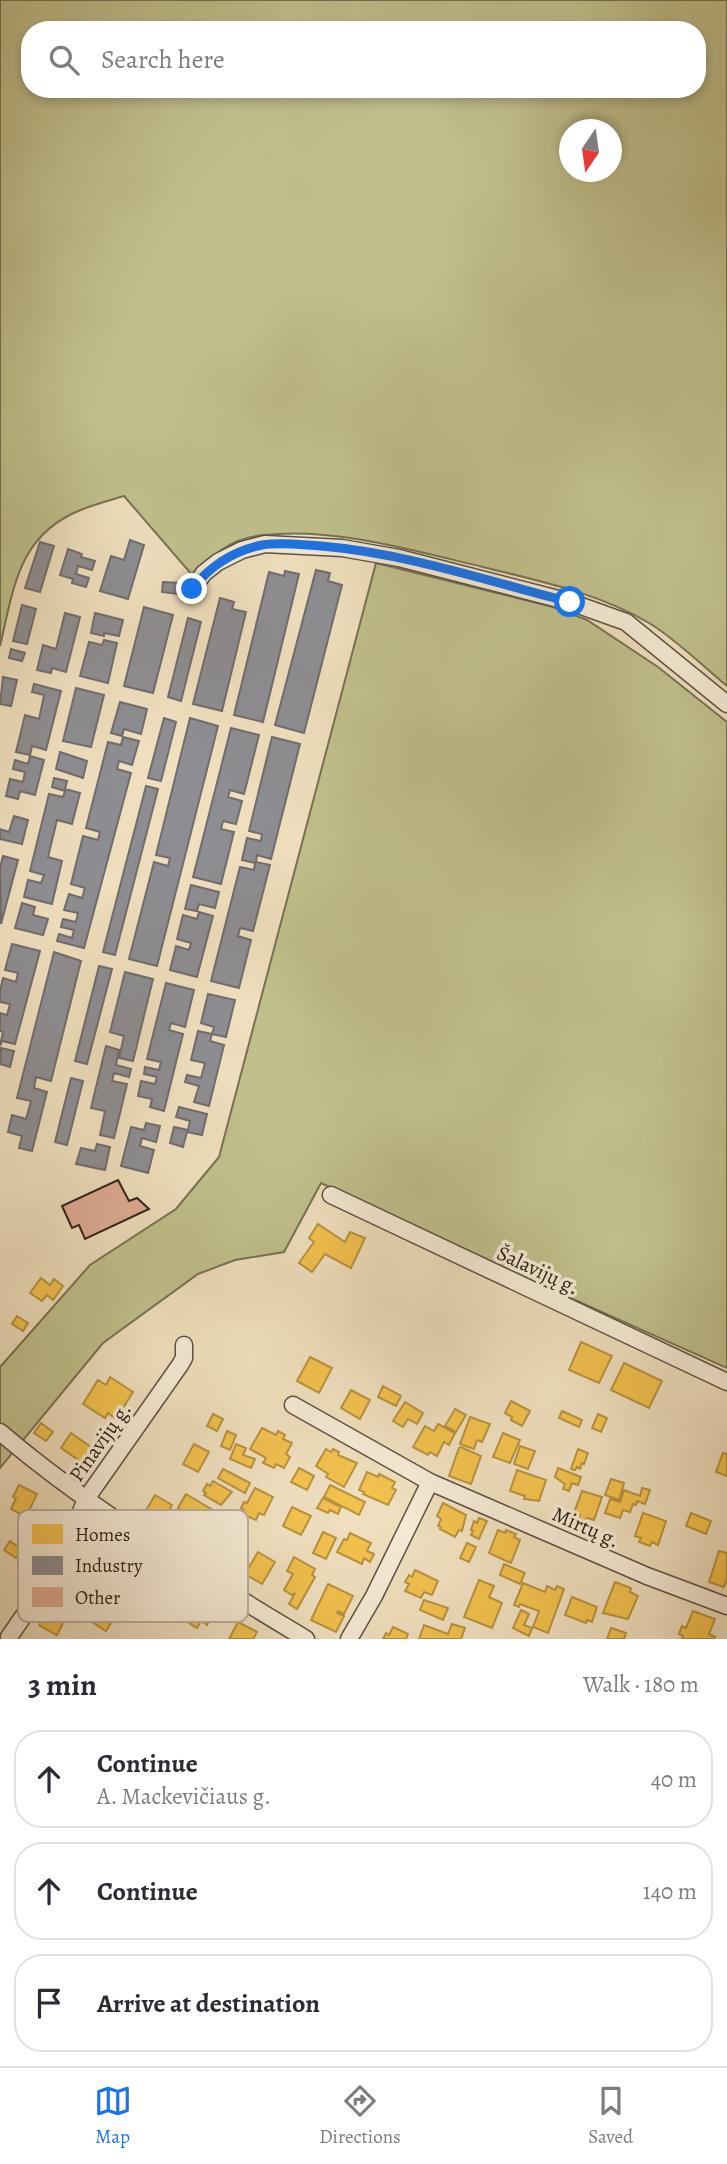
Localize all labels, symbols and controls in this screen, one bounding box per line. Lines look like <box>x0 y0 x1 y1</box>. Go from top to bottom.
search box <box>21 21 706 98</box>
icon: search <box>45 41 83 79</box>
text: Search here <box>101 42 225 77</box>
north arrow <box>559 119 622 182</box>
route end <box>176 573 207 604</box>
route start <box>554 586 585 617</box>
street label: Šalavijų g. <box>492 1239 584 1301</box>
street label: Pinavijų g. <box>62 1397 138 1487</box>
street label: Mirtų g. <box>548 1500 624 1554</box>
legend <box>18 1510 248 1622</box>
text: Homes <box>75 1522 130 1548</box>
text: Industry <box>75 1553 143 1579</box>
text: Other <box>75 1585 120 1611</box>
text: 3 min <box>28 1665 97 1705</box>
text: Walk · 180 m <box>583 1669 699 1700</box>
text: Continue <box>97 1746 198 1781</box>
icon: ahead <box>30 1760 68 1798</box>
text: 40 m <box>651 1764 697 1795</box>
text: A. Mackevičiaus g. <box>97 1781 271 1812</box>
icon: ahead <box>30 1872 68 1910</box>
text: Continue <box>97 1874 198 1909</box>
text: 140 m <box>643 1876 697 1907</box>
icon: arrive <box>30 1984 68 2022</box>
text: Arrive at destination <box>97 1986 320 2021</box>
tab: Map <box>94 2082 132 2150</box>
tab: Directions <box>319 2082 401 2150</box>
tab: Saved <box>588 2082 633 2150</box>

